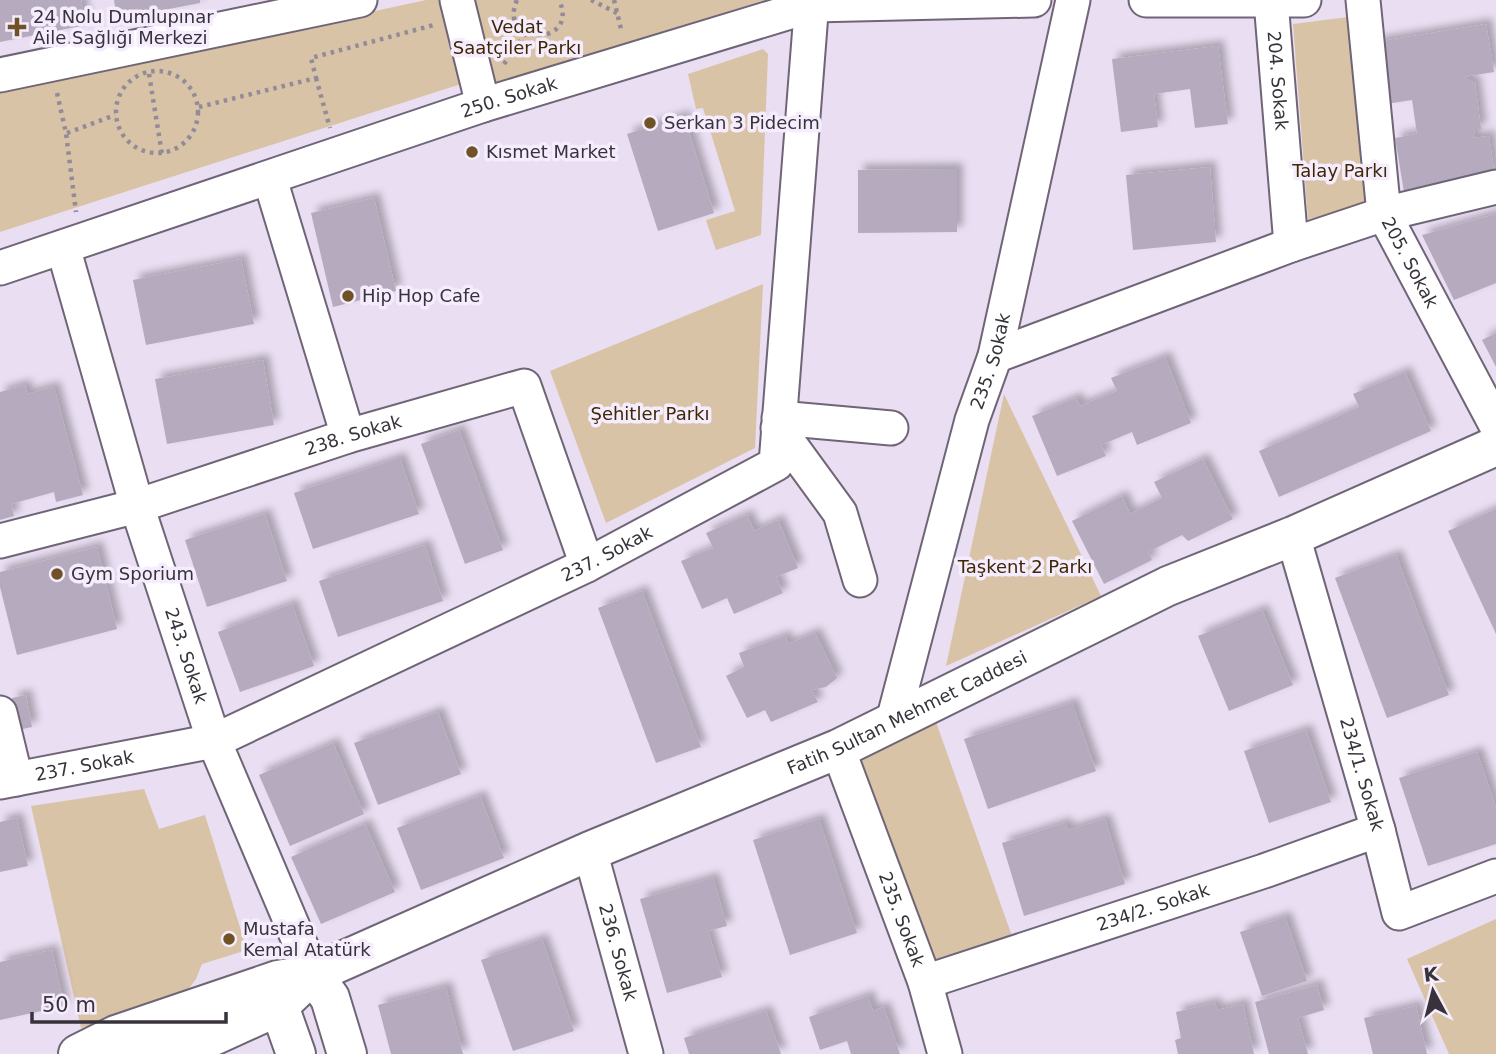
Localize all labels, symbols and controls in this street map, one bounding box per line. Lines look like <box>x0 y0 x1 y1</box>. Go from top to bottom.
place label: 24 Nolu Dumlupınar Aile Sağlığı Merkezi <box>33 6 214 48</box>
park label: Vedat Saatçiler Parkı <box>453 16 581 58</box>
marker: 24 Nolu Dumlupınar Aile Sağlığı Merkezi <box>7 17 27 37</box>
street label: 204. Sokak <box>1263 30 1293 132</box>
street label: 250. Sokak <box>458 72 560 122</box>
place label: Serkan 3 Pidecim <box>664 112 820 133</box>
marker: Serkan 3 Pidecim <box>642 115 658 131</box>
place label: Kısmet Market <box>486 141 615 162</box>
marker: Kısmet Market <box>464 144 480 160</box>
park label: Talay Parkı <box>1291 160 1388 181</box>
street label: 205. Sokak <box>1378 213 1443 312</box>
place label: Hip Hop Cafe <box>362 285 480 306</box>
marker: Hip Hop Cafe <box>340 288 356 304</box>
street label: 235. Sokak <box>966 310 1014 412</box>
park label: Şehitler Parkı <box>590 403 710 424</box>
street label: 238. Sokak <box>302 410 404 460</box>
street label: 237. Sokak <box>558 521 656 586</box>
park label: Taşkent 2 Parkı <box>957 556 1092 577</box>
place label: Gym Sporium <box>71 563 194 584</box>
marker: Gym Sporium <box>49 566 65 582</box>
street label: 243. Sokak <box>161 605 212 707</box>
street label: Fatih Sultan Mehmet Caddesi <box>784 646 1030 779</box>
street label: 234/1. Sokak <box>1336 715 1389 834</box>
street label: 237. Sokak <box>33 746 136 785</box>
street label: 235. Sokak <box>875 869 930 970</box>
street label: 234/2. Sokak <box>1094 878 1213 935</box>
street label: 236. Sokak <box>595 901 642 1004</box>
place label: Mustafa Kemal Atatürk <box>243 918 371 960</box>
marker: Mustafa Kemal Atatürk <box>221 931 237 947</box>
north arrow <box>1398 956 1468 1026</box>
text: K <box>1422 962 1441 986</box>
scale bar <box>32 981 226 1025</box>
text: 50 m <box>42 993 96 1017</box>

